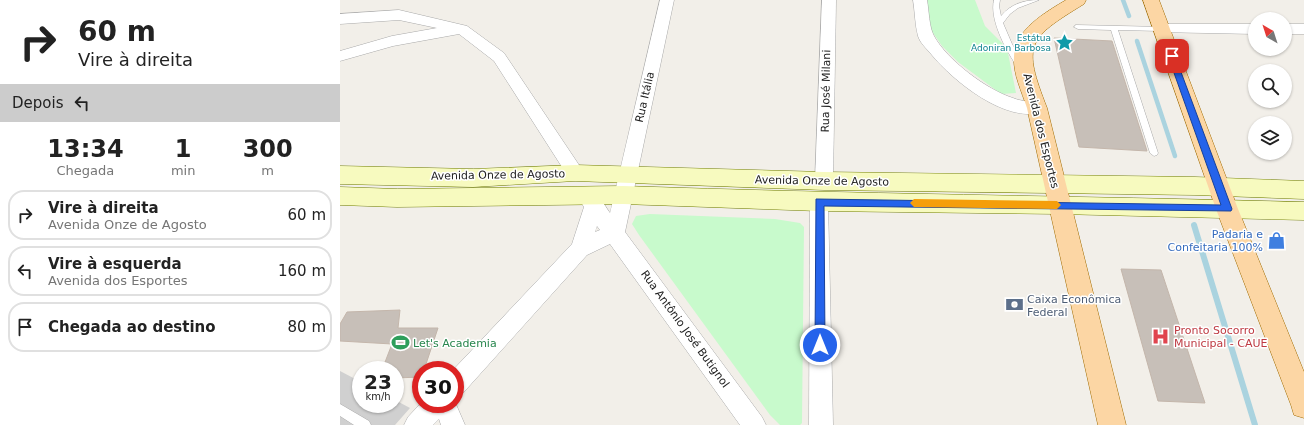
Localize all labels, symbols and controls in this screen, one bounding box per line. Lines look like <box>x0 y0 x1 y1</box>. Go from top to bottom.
north arrow <box>1248 12 1292 56</box>
map controls <box>1248 12 1292 160</box>
text: 60 m <box>78 15 156 48</box>
icon: right <box>12 16 64 68</box>
place label: Estátua Adoniran Barbosa <box>971 33 1051 53</box>
place icon: Estátua Adoniran Barbosa <box>1054 33 1074 53</box>
pin <box>1155 39 1189 73</box>
icon: arrive <box>1161 45 1183 67</box>
text: Vire à direita <box>78 49 193 70</box>
street label: Rua José Milani <box>819 50 833 132</box>
button: search <box>1248 64 1292 108</box>
street label: Rua Itália <box>633 70 657 124</box>
street label: Avenida dos Esportes <box>1020 72 1062 190</box>
icon: left <box>71 92 93 114</box>
text: Depois <box>12 94 63 112</box>
button: layers <box>1248 116 1292 160</box>
text: 13:34 <box>47 135 124 163</box>
text: 1 <box>175 135 191 163</box>
text: 300 <box>243 135 293 163</box>
text: Chegada <box>57 163 114 178</box>
text: min <box>171 163 195 178</box>
text: m <box>261 163 274 178</box>
street label: Avenida Onze de Agosto <box>431 167 566 183</box>
street label: Avenida Onze de Agosto <box>755 173 890 189</box>
text: Vire à direita <box>48 199 159 217</box>
icon: right <box>14 204 36 226</box>
text: 60 m <box>288 206 326 224</box>
text: Avenida Onze de Agosto <box>48 217 207 232</box>
place label: Padaria e Confeitaria 100% <box>1168 228 1263 254</box>
shop icon: Padaria e Confeitaria 100% <box>1266 230 1286 250</box>
text: Vire à esquerda <box>48 255 182 273</box>
icon: left <box>14 260 36 282</box>
text: 160 m <box>278 262 326 280</box>
street label: Rua Antônio José Butignol <box>638 268 732 390</box>
text: Avenida dos Esportes <box>48 273 188 288</box>
place label: Caixa Econômica Federal <box>1027 293 1121 319</box>
bank icon: Caixa Econômica Federal <box>1004 295 1024 315</box>
icon: arrive <box>14 316 36 338</box>
text: Chegada ao destino <box>48 318 216 336</box>
text: 80 m <box>288 318 326 336</box>
position arrow <box>799 324 841 366</box>
place label: Pronto Socorro Municipal - CAUE <box>1174 324 1268 350</box>
hospital icon: Pronto Socorro Municipal - CAUE <box>1151 326 1171 346</box>
sports icon: Let's Academia <box>390 333 410 353</box>
place label: Let's Academia <box>413 337 497 350</box>
speed limit sign: 30 <box>412 361 464 413</box>
text: 23 <box>364 370 392 394</box>
text: km/h <box>365 391 391 402</box>

